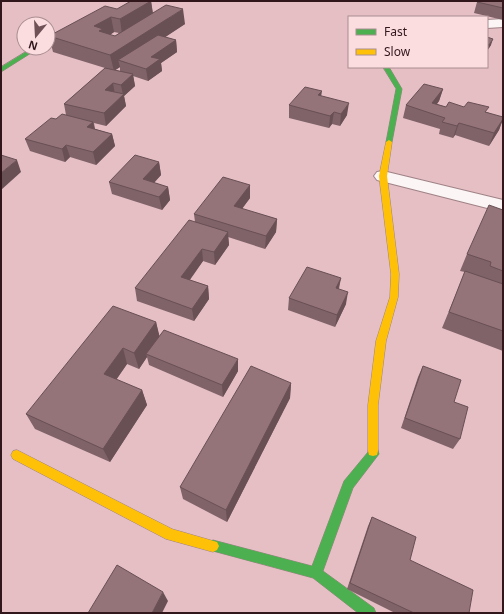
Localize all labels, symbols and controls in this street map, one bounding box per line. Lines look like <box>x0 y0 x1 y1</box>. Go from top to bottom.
north arrow <box>16 16 56 56</box>
legend <box>348 16 488 68</box>
text: Fast <box>384 23 408 40</box>
text: N <box>26 37 39 55</box>
text: Slow <box>384 43 411 60</box>

